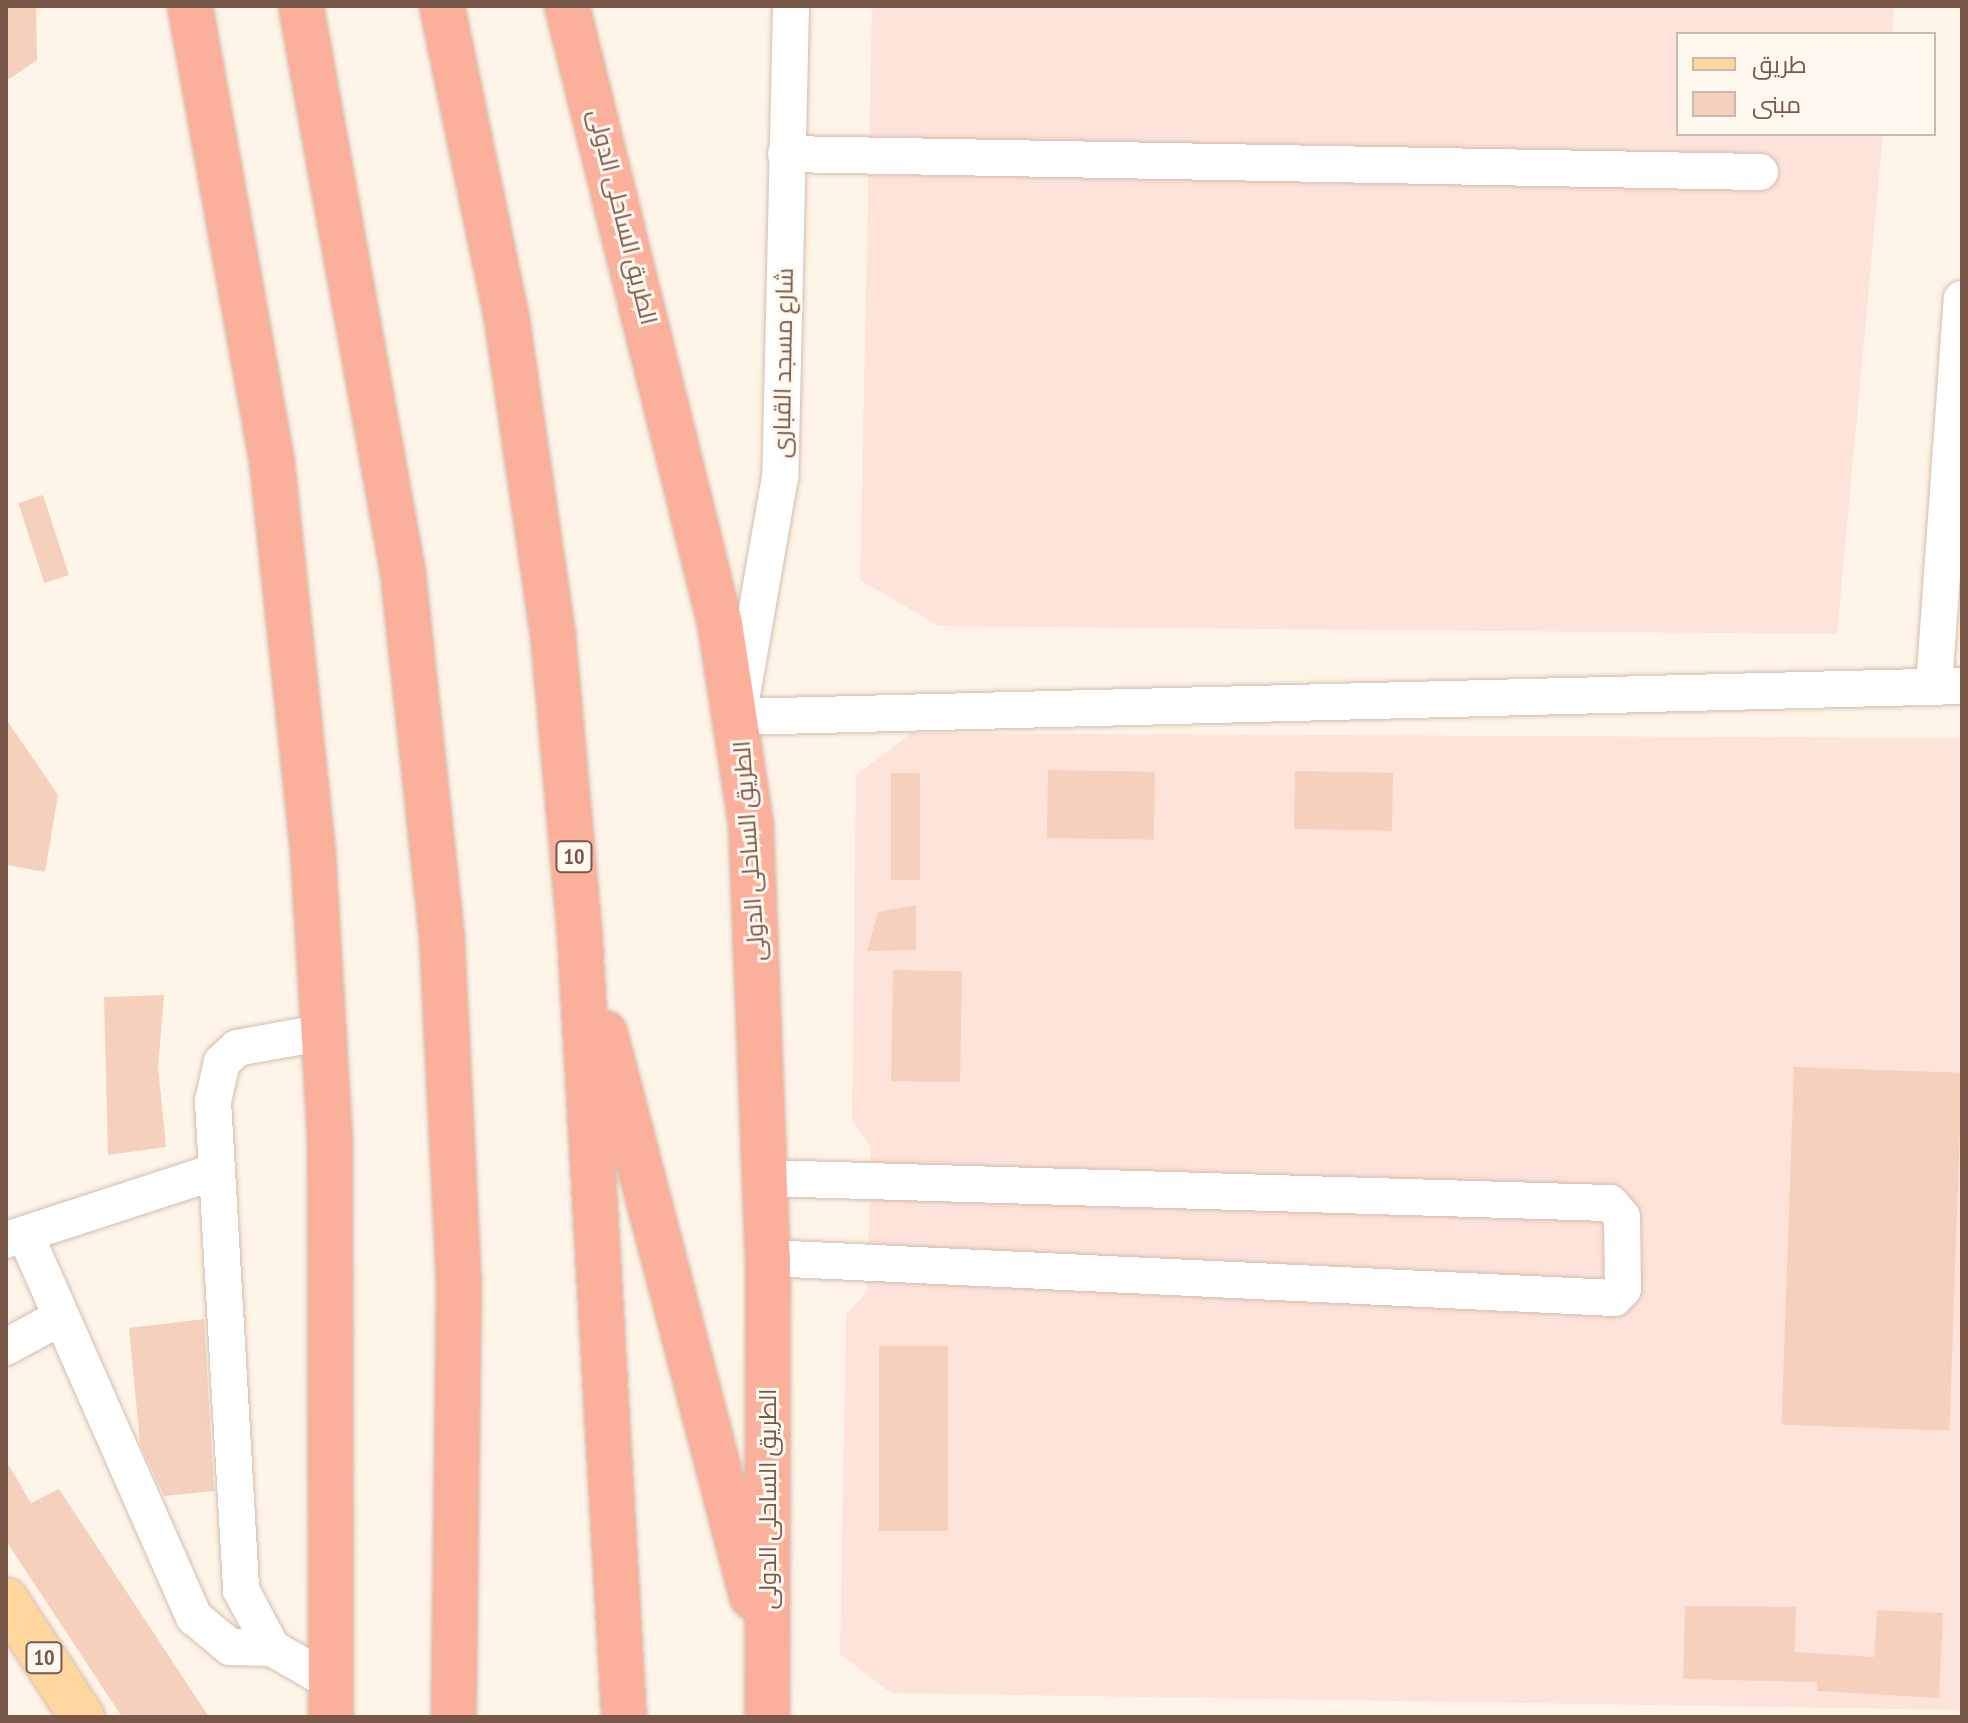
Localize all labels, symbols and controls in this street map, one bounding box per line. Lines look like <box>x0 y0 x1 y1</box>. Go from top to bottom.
legend <box>1676 32 1936 136</box>
text: طريق <box>1752 49 1807 80</box>
text: مبنى <box>1752 89 1801 120</box>
street label: الطريق الساحلى الدولى <box>582 106 664 328</box>
street label: شارع مسجد القبارى <box>767 268 799 458</box>
street label: الطريق الساحلى الدولى <box>727 740 771 962</box>
road number: 10 <box>554 839 594 875</box>
street label: الطريق الساحلى الدولى <box>754 1388 782 1610</box>
road number: 10 <box>24 1640 64 1676</box>

